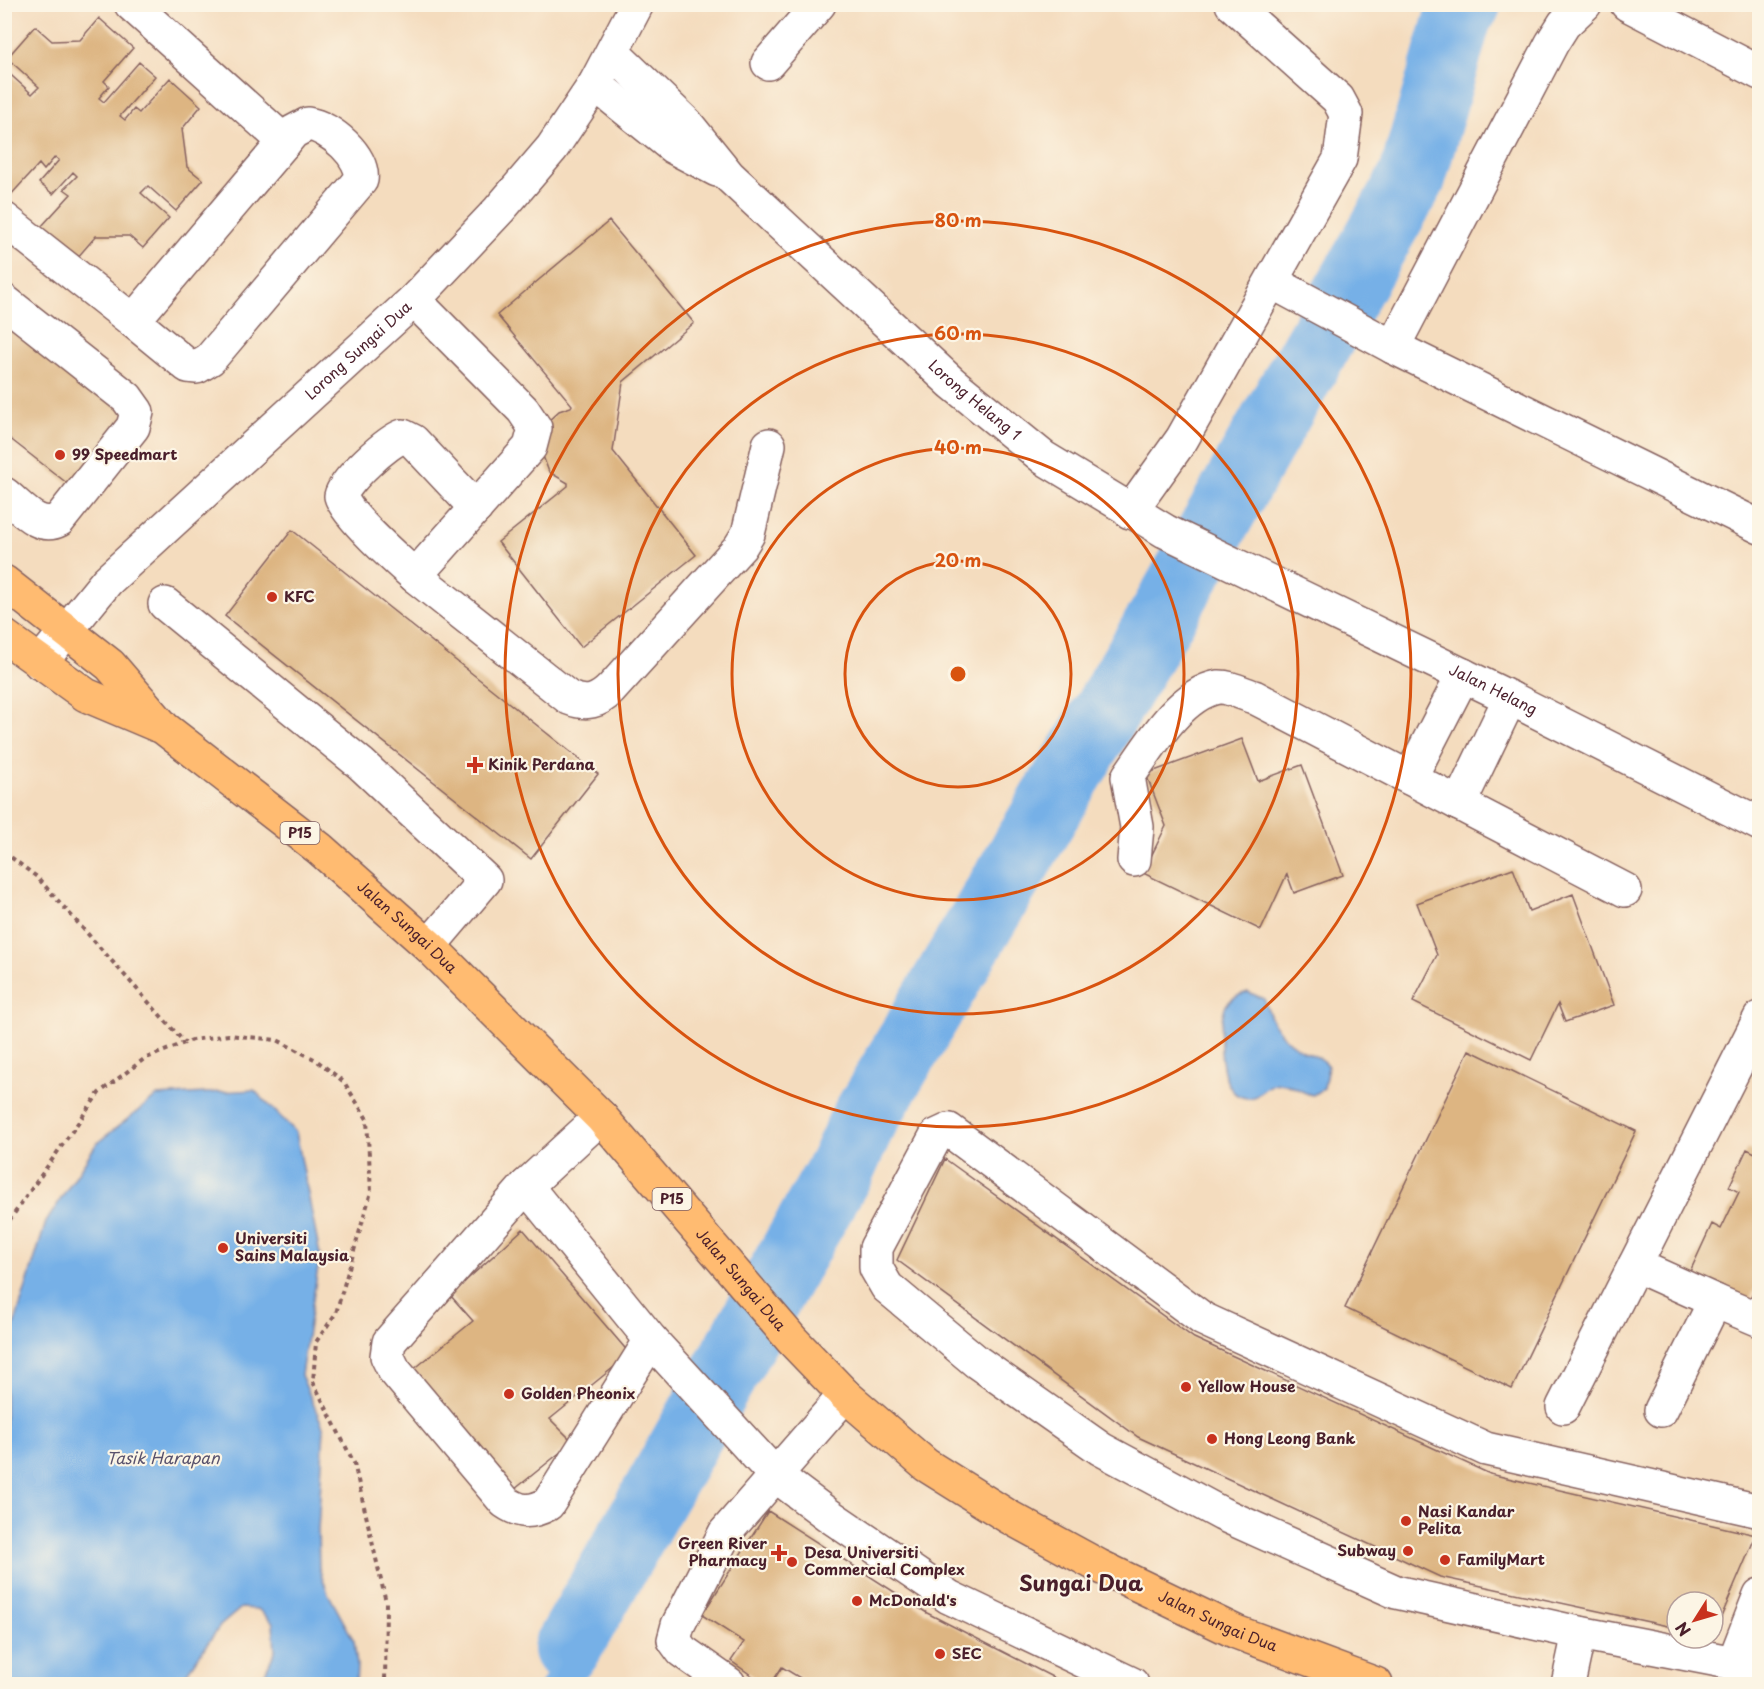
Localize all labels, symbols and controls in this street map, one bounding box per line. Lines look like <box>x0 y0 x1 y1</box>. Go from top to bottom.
text: 80 m <box>934 206 982 233</box>
street label: Lorong Sungai Dua <box>299 294 416 405</box>
text: 60 m <box>934 319 982 346</box>
street label: Lorong Helang 1 <box>924 354 1027 445</box>
text: 40 m <box>934 433 982 460</box>
place label: 99 Speedmart <box>72 442 177 465</box>
marker: 99 Speedmart <box>53 448 67 462</box>
text: 20 m <box>935 546 981 573</box>
place label: KFC <box>284 584 315 607</box>
marker: KFC <box>265 590 279 604</box>
street label: Jalan Helang <box>1446 657 1542 720</box>
centre of rings <box>948 664 968 684</box>
place label: Kinik Perdana <box>488 752 596 775</box>
marker: Kinik Perdana <box>466 756 484 774</box>
road number: P15 <box>280 822 320 844</box>
street label: Jalan Sungai Dua <box>353 874 464 978</box>
road number: P15 <box>652 1188 692 1210</box>
street label: Jalan Sungai Dua <box>691 1223 793 1336</box>
place label: Universiti Sains Malaysia <box>235 1226 350 1266</box>
marker: Universiti Sains Malaysia <box>216 1241 230 1255</box>
place label: Yellow House <box>1198 1374 1295 1397</box>
marker: Yellow House <box>1179 1380 1193 1394</box>
place label: Golden Pheonix <box>521 1381 636 1404</box>
marker: Golden Pheonix <box>502 1387 516 1401</box>
place label: Hong Leong Bank <box>1224 1426 1355 1449</box>
marker: Hong Leong Bank <box>1205 1432 1219 1446</box>
water label: Tasik Harapan <box>106 1445 221 1469</box>
place label: Nasi Kandar Pelita <box>1418 1499 1515 1539</box>
marker: Nasi Kandar Pelita <box>1399 1514 1413 1528</box>
place label: Green River Pharmacy <box>678 1531 767 1571</box>
place label: Subway <box>1337 1538 1396 1561</box>
place label: Desa Universiti Commercial Complex <box>804 1540 965 1580</box>
marker: Subway <box>1401 1544 1415 1558</box>
marker: Green River Pharmacy <box>772 1546 786 1560</box>
place label: FamilyMart <box>1457 1547 1545 1570</box>
marker: FamilyMart <box>1438 1553 1452 1567</box>
marker: Desa Universiti Commercial Complex <box>785 1555 799 1569</box>
district label: Sungai Dua <box>1019 1566 1143 1598</box>
street label: Jalan Sungai Dua <box>1155 1583 1282 1657</box>
place label: McDonald's <box>869 1588 957 1611</box>
north arrow <box>1665 1590 1725 1650</box>
marker: McDonald's <box>850 1594 864 1608</box>
text: N <box>1669 1617 1696 1642</box>
place label: SEC <box>952 1641 982 1664</box>
marker: SEC <box>933 1647 947 1661</box>

